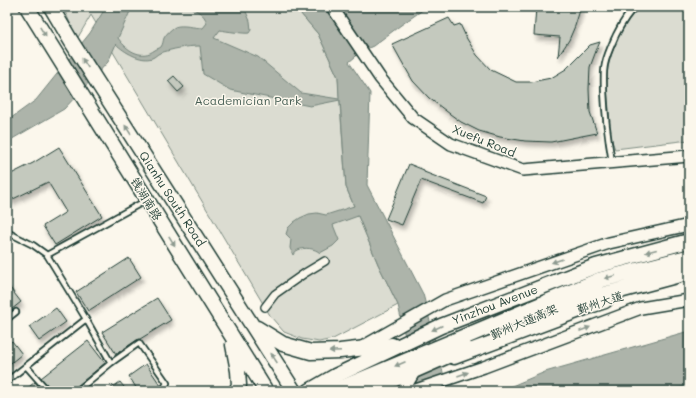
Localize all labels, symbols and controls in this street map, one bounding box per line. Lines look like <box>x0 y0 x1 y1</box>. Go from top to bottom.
one-way arrow <box>39 27 47 37</box>
one-way arrow <box>82 57 89 69</box>
park label: Academician Park <box>194 92 302 108</box>
street label: Xuefu Road <box>450 120 519 160</box>
one-way arrow <box>124 125 132 135</box>
street label: Qianhu South Road <box>136 148 210 249</box>
street label: 钱湖南路 <box>127 174 166 223</box>
one-way arrow <box>169 235 176 247</box>
one-way arrow <box>645 248 657 254</box>
one-way arrow <box>551 258 563 264</box>
one-way arrow <box>604 275 617 281</box>
street label: Yinzhou Avenue <box>449 280 540 328</box>
street label: 鄞州大道 <box>574 287 625 317</box>
street label: 鄞州大道高架 <box>487 300 560 343</box>
one-way arrow <box>431 325 443 331</box>
one-way arrow <box>579 326 591 332</box>
one-way arrow <box>328 348 341 354</box>
one-way arrow <box>270 352 277 364</box>
one-way arrow <box>394 361 405 367</box>
one-way arrow <box>457 371 469 377</box>

